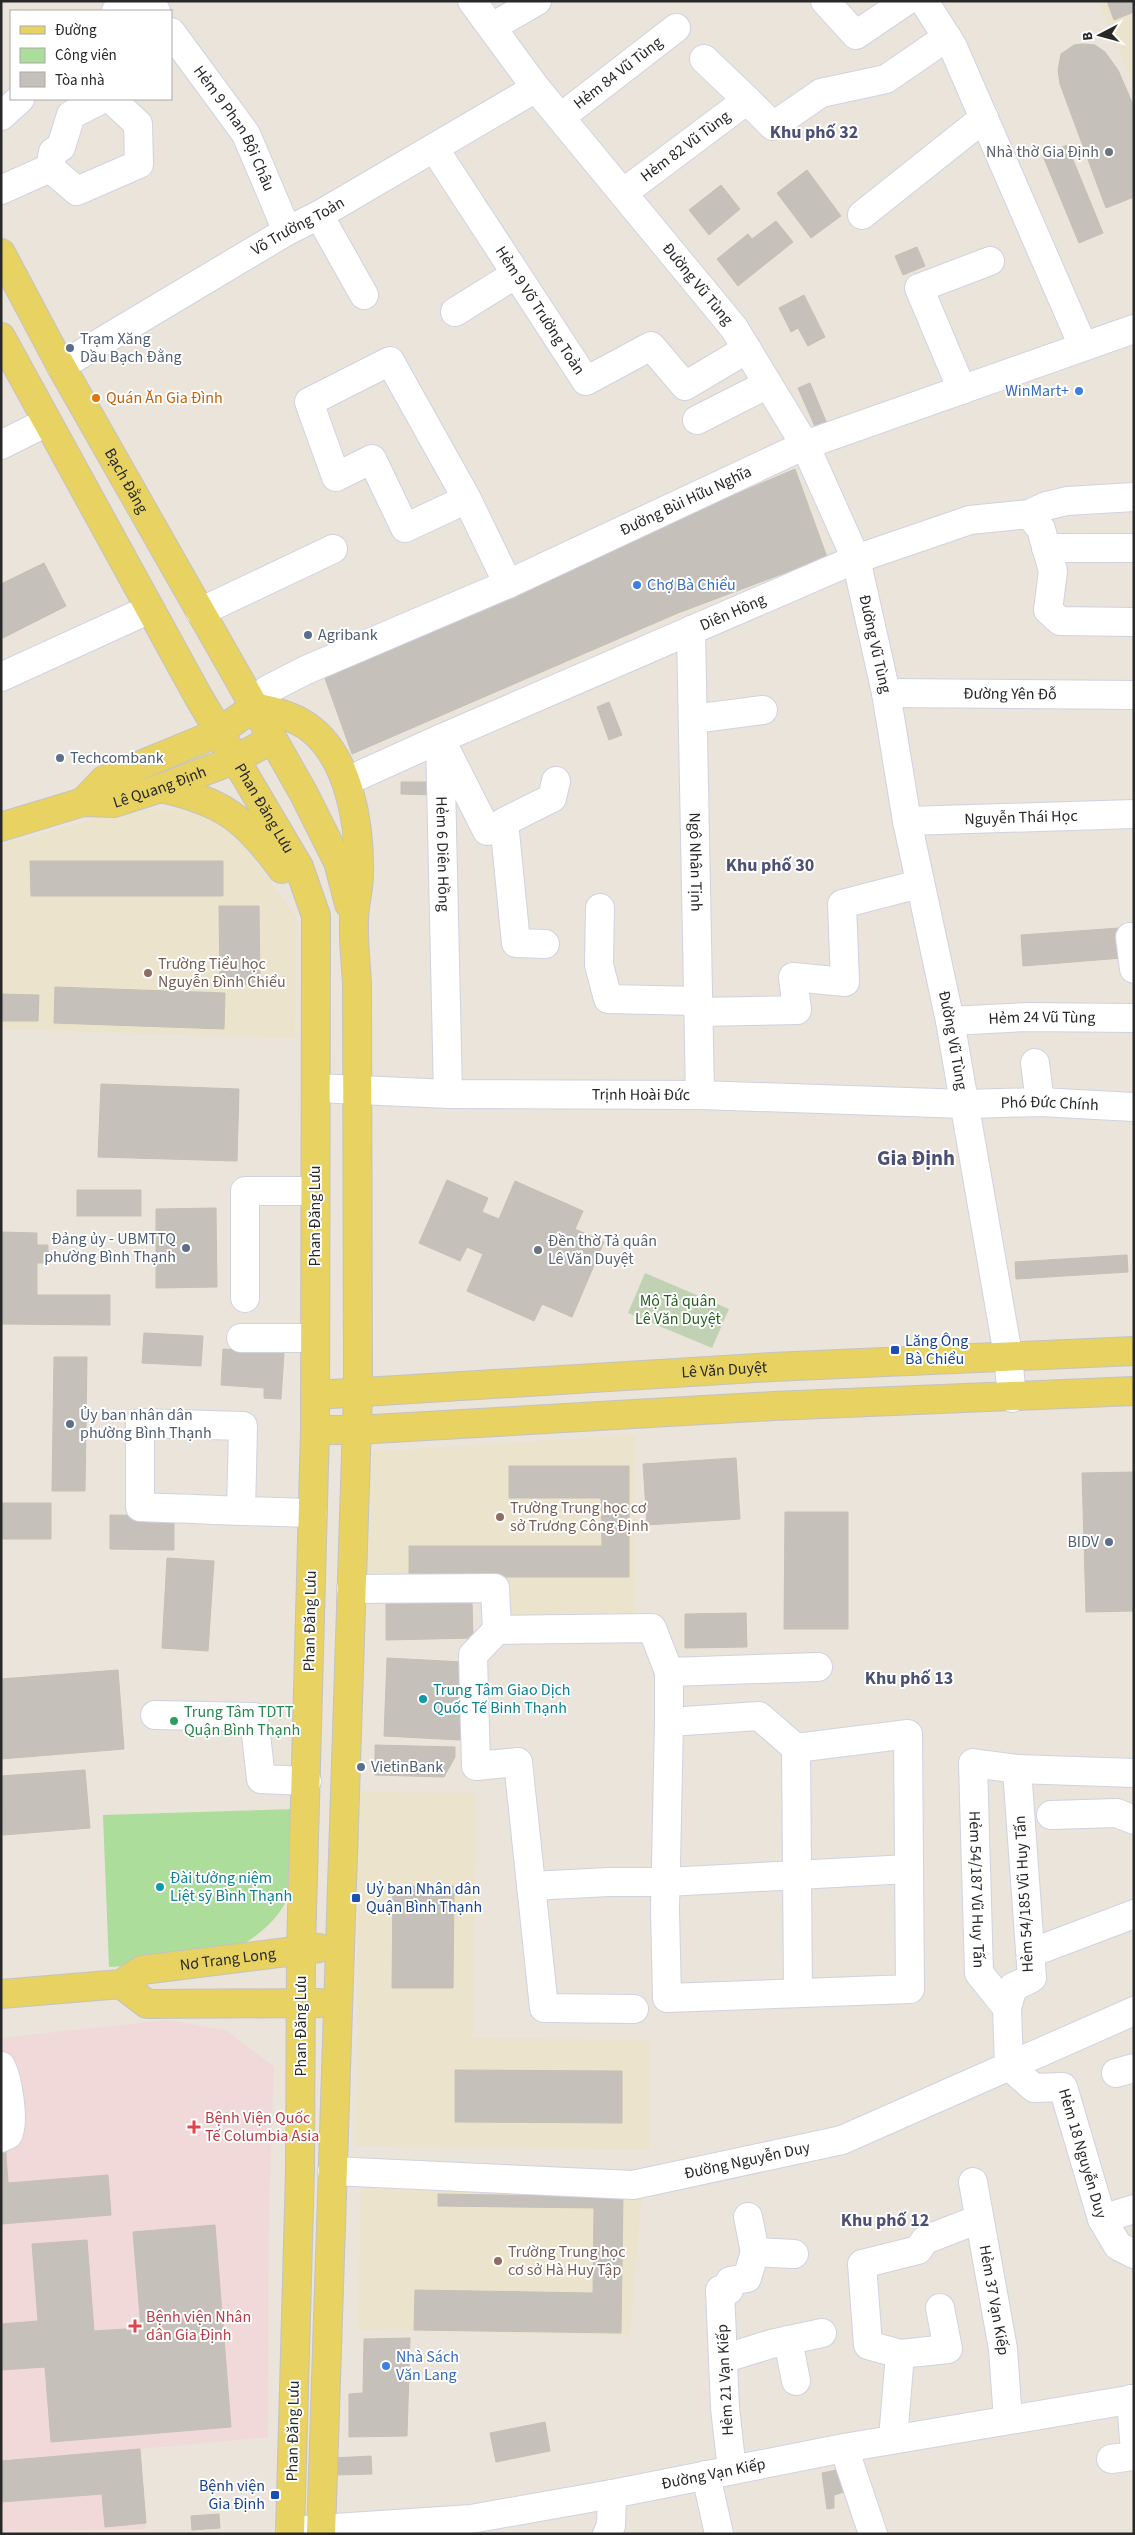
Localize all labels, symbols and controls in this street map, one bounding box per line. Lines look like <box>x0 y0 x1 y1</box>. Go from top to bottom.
legend <box>10 10 172 100</box>
north arrow <box>1075 10 1125 60</box>
text: Đường <box>55 20 97 41</box>
text: B <box>1078 30 1098 42</box>
street label: Hẻm 84 Vũ Tùng <box>569 31 667 114</box>
text: Công viên <box>55 45 117 66</box>
street label: Hẻm 9 Phan Bội Châu <box>188 61 280 195</box>
text: Tòa nhà <box>55 70 104 91</box>
street label: Hẻm 82 Vũ Tùng <box>636 105 735 187</box>
district label: Khu phố 32 <box>770 120 858 145</box>
place label: Nhà thờ Gia Định <box>986 141 1099 163</box>
marker: Nhà thờ Gia Định <box>1103 146 1115 158</box>
street label: Võ Trường Toản <box>247 191 349 261</box>
street label: Đường Vũ Tùng <box>657 238 738 330</box>
street label: Hẻm 9 Võ Trường Toản <box>490 242 590 379</box>
place label: Trạm Xăng Dầu Bạch Đằng <box>80 328 182 368</box>
marker: Trạm Xăng Dầu Bạch Đằng <box>64 342 76 354</box>
place label: WinMart+ <box>1005 380 1069 402</box>
marker: WinMart+ <box>1073 385 1085 397</box>
place label: Quán Ăn Gia Đình <box>106 387 223 409</box>
marker: Quán Ăn Gia Đình <box>90 392 102 404</box>
street label: Bạch Đằng <box>99 444 153 517</box>
street label: Đường Bùi Hữu Nghĩa <box>616 461 755 541</box>
place label: Chợ Bà Chiểu <box>647 574 736 596</box>
marker: Chợ Bà Chiểu <box>631 579 643 591</box>
street label: Diên Hồng <box>696 588 769 636</box>
street label: Đường Vũ Tùng <box>853 592 897 696</box>
place label: Agribank <box>318 624 378 646</box>
marker: Agribank <box>302 629 314 641</box>
street label: Đường Yên Đỗ <box>963 683 1057 705</box>
place label: Techcombank <box>70 747 164 769</box>
marker: Techcombank <box>54 752 66 764</box>
street label: Phan Đăng Lưu <box>229 759 300 858</box>
street label: Lê Quang Định <box>110 761 210 814</box>
street label: Hẻm 6 Diên Hồng <box>430 796 455 912</box>
street label: Nguyễn Thái Học <box>964 805 1078 830</box>
street label: Ngô Nhân Tịnh <box>684 812 707 912</box>
district label: Khu phố 30 <box>726 853 814 878</box>
place label: Trường Tiểu học Nguyễn Đình Chiểu <box>158 953 286 993</box>
marker: Trường Tiểu học Nguyễn Đình Chiểu <box>142 967 154 979</box>
street label: Đường Vũ Tùng <box>933 989 973 1092</box>
street label: Hẻm 24 Vũ Tùng <box>988 1006 1096 1030</box>
street label: Trịnh Hoài Đức <box>592 1084 690 1106</box>
street label: Phó Đức Chính <box>1000 1091 1099 1116</box>
district label: Gia Định <box>877 1143 955 1173</box>
street label: Phan Đăng Lưu <box>304 1165 326 1267</box>
place label: Đảng ủy - UBMTTQ phường Bình Thạnh <box>44 1228 176 1268</box>
place label: Đền thờ Tả quân Lê Văn Duyệt <box>548 1230 657 1270</box>
marker: Đảng ủy - UBMTTQ phường Bình Thạnh <box>180 1242 192 1254</box>
marker: Đền thờ Tả quân Lê Văn Duyệt <box>532 1244 544 1256</box>
park label: Mộ Tả quân Lê Văn Duyệt <box>635 1290 721 1330</box>
place label: Lăng Ông Bà Chiểu <box>905 1330 968 1370</box>
marker: Lăng Ông Bà Chiểu <box>889 1344 901 1356</box>
street label: Lê Văn Duyệt <box>681 1356 768 1384</box>
place label: Ủy ban nhân dân phường Bình Thạnh <box>80 1404 212 1444</box>
marker: Ủy ban nhân dân phường Bình Thạnh <box>64 1418 76 1430</box>
place label: Trường Trung học cơ sở Trương Công Định <box>510 1497 649 1537</box>
marker: Trường Trung học cơ sở Trương Công Định <box>494 1511 506 1523</box>
place label: BIDV <box>1067 1531 1100 1553</box>
marker: BIDV <box>1103 1536 1115 1548</box>
street label: Phan Đăng Lưu <box>298 1570 322 1672</box>
district label: Khu phố 13 <box>865 1666 953 1691</box>
place label: Trung Tâm Giao Dịch Quốc Tế Binh Thạnh <box>433 1679 571 1719</box>
marker: Trung Tâm Giao Dịch Quốc Tế Binh Thạnh <box>417 1693 429 1705</box>
place label: Trung Tâm TDTT Quận Bình Thạnh <box>184 1701 300 1741</box>
marker: Trung Tâm TDTT Quận Bình Thạnh <box>168 1715 180 1727</box>
place label: VietinBank <box>371 1756 443 1778</box>
marker: VietinBank <box>355 1761 367 1773</box>
street label: Hẻm 54/187 Vũ Huy Tấn <box>963 1811 990 1968</box>
street label: Hẻm 54/185 Vũ Huy Tấn <box>1009 1815 1039 1973</box>
place label: Đài tưởng niệm Liệt sỹ Bình Thạnh <box>170 1867 292 1907</box>
place label: Uỷ ban Nhân dân Quận Bình Thạnh <box>366 1878 482 1918</box>
marker: Đài tưởng niệm Liệt sỹ Bình Thạnh <box>154 1881 166 1893</box>
marker: Uỷ ban Nhân dân Quận Bình Thạnh <box>350 1892 362 1904</box>
street label: Nơ Trang Long <box>178 1942 277 1976</box>
street label: Phan Đăng Lưu <box>290 1975 312 2077</box>
street label: Hẻm 18 Nguyễn Duy <box>1053 2086 1112 2222</box>
place label: Bệnh Viện Quốc Tế Columbia Asia <box>205 2107 319 2147</box>
marker: Bệnh Viện Quốc Tế Columbia Asia <box>187 2120 201 2134</box>
street label: Đường Nguyễn Duy <box>682 2136 813 2185</box>
district label: Khu phố 12 <box>841 2208 929 2233</box>
place label: Trường Trung học cơ sở Hà Huy Tập <box>508 2241 626 2281</box>
street label: Hẻm 37 Vạn Kiếp <box>973 2243 1014 2356</box>
marker: Trường Trung học cơ sở Hà Huy Tập <box>492 2255 504 2267</box>
place label: Bệnh viện Nhân dân Gia Định <box>146 2306 251 2346</box>
marker: Bệnh viện Nhân dân Gia Định <box>128 2319 142 2333</box>
street label: Hẻm 21 Vạn Kiếp <box>711 2323 739 2436</box>
place label: Nhà Sách Văn Lang <box>396 2346 459 2386</box>
marker: Nhà Sách Văn Lang <box>380 2360 392 2372</box>
street label: Phan Đăng Lưu <box>281 2380 305 2482</box>
street label: Đường Vạn Kiếp <box>660 2453 767 2495</box>
place label: Bệnh viện Gia Định <box>199 2475 265 2515</box>
marker: Bệnh viện Gia Định <box>269 2489 281 2501</box>

